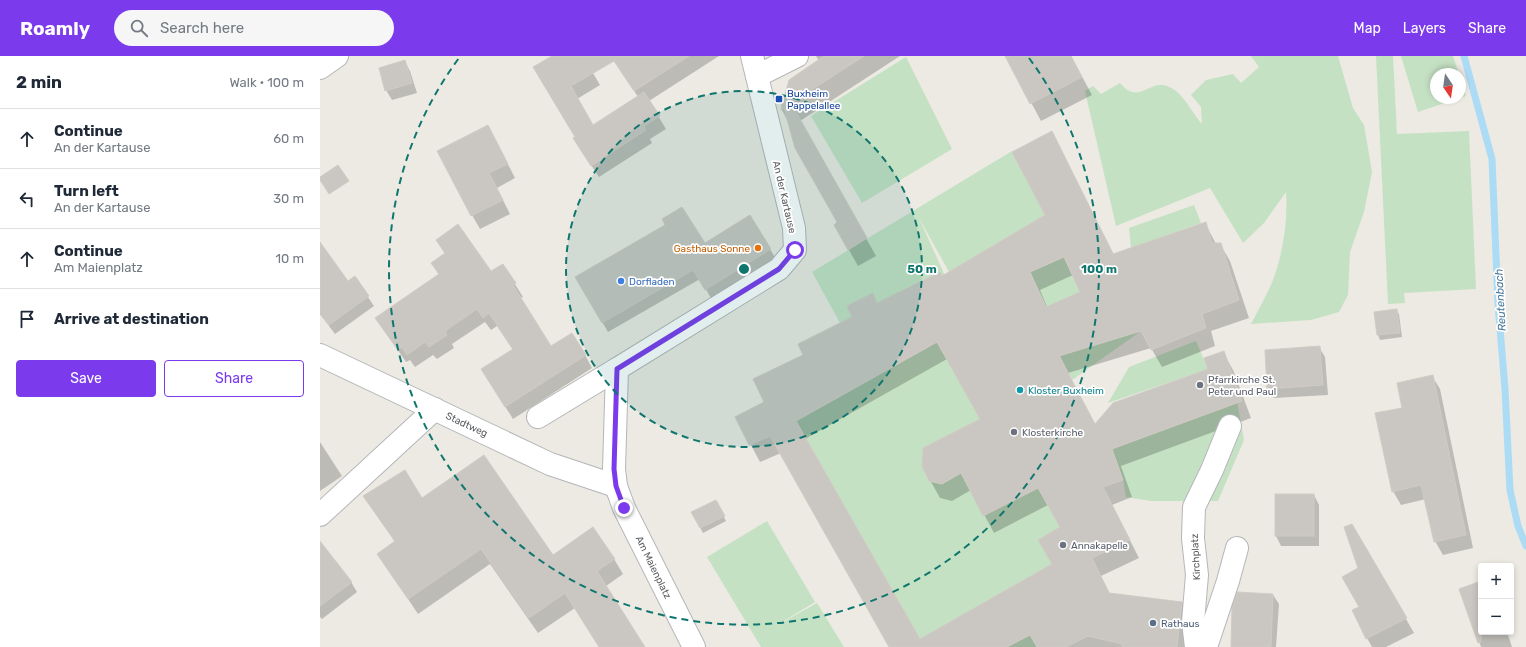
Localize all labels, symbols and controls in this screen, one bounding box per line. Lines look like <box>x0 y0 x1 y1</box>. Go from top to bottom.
search box <box>114 10 394 46</box>
text: Roamly <box>20 17 90 40</box>
icon: search <box>128 17 150 39</box>
text: Search here <box>160 19 244 37</box>
text: Map <box>1354 20 1381 37</box>
text: Layers <box>1403 20 1446 37</box>
text: Share <box>1468 20 1506 37</box>
north arrow <box>1430 68 1466 104</box>
text: 2 min <box>16 72 62 92</box>
text: Walk · 100 m <box>229 75 304 90</box>
place label: Buxheim Pappelallee <box>787 88 841 112</box>
marker: Buxheim Pappelallee <box>774 94 784 104</box>
text: Continue <box>54 122 123 140</box>
icon: ahead <box>16 128 38 150</box>
text: 60 m <box>273 131 304 146</box>
text: An der Kartause <box>54 140 150 155</box>
street label: An der Kartause <box>770 160 798 235</box>
text: Turn left <box>54 182 119 200</box>
icon: left <box>16 188 38 210</box>
text: 30 m <box>273 191 304 206</box>
text: An der Kartause <box>54 200 150 215</box>
route start <box>786 241 804 259</box>
text: Continue <box>54 242 123 260</box>
place label: Gasthaus Sonne <box>674 243 750 255</box>
marker: Gasthaus Sonne <box>753 243 763 253</box>
icon: ahead <box>16 248 38 270</box>
text: 10 m <box>275 251 304 266</box>
text: Am Maienplatz <box>54 260 143 275</box>
centre of rings <box>737 262 751 276</box>
text: 50 m <box>907 262 937 276</box>
text: 100 m <box>1081 262 1117 276</box>
water label: Reutenbach <box>1492 268 1509 332</box>
marker: Dorfladen <box>616 276 626 286</box>
place label: Dorfladen <box>629 276 675 288</box>
icon: arrive <box>16 308 38 330</box>
text: Arrive at destination <box>54 310 209 328</box>
button: Save <box>16 360 156 397</box>
button: Share <box>164 360 304 397</box>
place label: Pfarrkirche St. Peter und Paul <box>1208 374 1276 398</box>
marker: Pfarrkirche St. Peter und Paul <box>1195 380 1205 390</box>
marker: Kloster Buxheim <box>1015 385 1025 395</box>
place label: Kloster Buxheim <box>1028 385 1104 397</box>
street label: Stadtweg <box>444 410 490 440</box>
marker: Klosterkirche <box>1009 427 1019 437</box>
place label: Klosterkirche <box>1022 427 1083 439</box>
route end <box>615 499 633 517</box>
street label: Kirchplatz <box>1189 533 1203 581</box>
street label: Am Maienplatz <box>633 534 673 601</box>
marker: Annakapelle <box>1058 540 1068 550</box>
place label: Annakapelle <box>1071 540 1128 552</box>
map controls <box>1478 563 1514 635</box>
button: + <box>1478 563 1514 599</box>
button: − <box>1478 599 1514 635</box>
marker: Rathaus <box>1148 618 1158 628</box>
place label: Rathaus <box>1161 618 1200 630</box>

